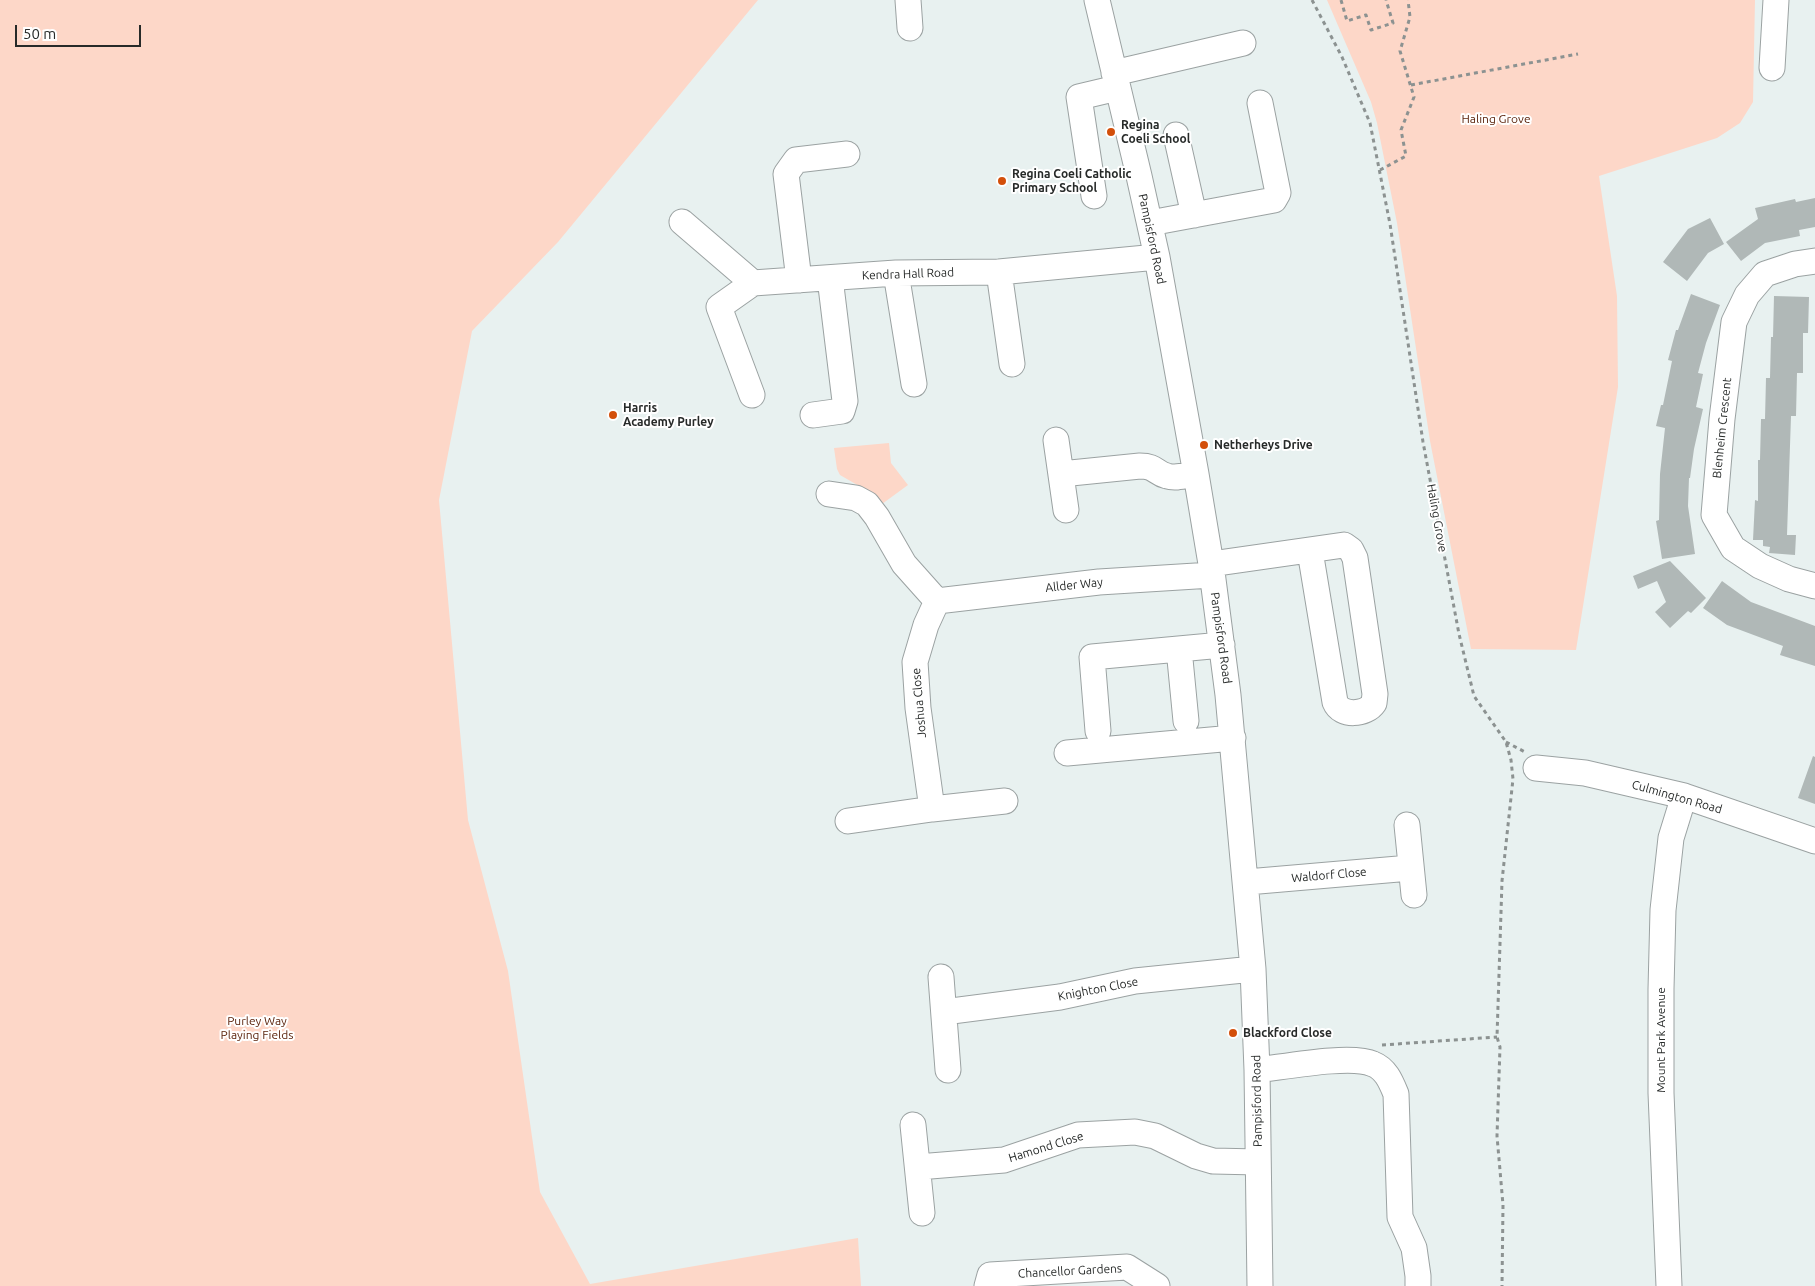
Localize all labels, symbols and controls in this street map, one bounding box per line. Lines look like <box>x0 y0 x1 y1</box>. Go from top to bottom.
scale bar <box>18 15 144 47</box>
text: 50 m <box>23 25 56 42</box>
park label: Haling Grove <box>1461 112 1531 126</box>
place label: Regina Coeli School <box>1121 118 1190 146</box>
marker: Regina Coeli School <box>1105 126 1117 138</box>
place label: Regina Coeli Catholic Primary School <box>1012 167 1131 195</box>
marker: Regina Coeli Catholic Primary School <box>996 175 1008 187</box>
street label: Pampisford Road <box>1135 192 1169 286</box>
street label: Kendra Hall Road <box>862 265 954 283</box>
street label: Blenheim Crescent <box>1710 377 1734 479</box>
place label: Harris Academy Purley <box>623 401 714 429</box>
marker: Harris Academy Purley <box>607 409 619 421</box>
place label: Netherheys Drive <box>1214 438 1313 452</box>
marker: Netherheys Drive <box>1198 439 1210 451</box>
street label: Haling Grove <box>1424 483 1450 553</box>
street label: Allder Way <box>1044 575 1104 595</box>
street label: Pampisford Road <box>1207 591 1235 685</box>
street label: Joshua Close <box>909 667 929 739</box>
street label: Culmington Road <box>1630 777 1724 817</box>
street label: Waldorf Close <box>1291 865 1367 885</box>
street label: Knighton Close <box>1057 974 1139 1004</box>
street label: Mount Park Avenue <box>1654 987 1668 1093</box>
park label: Purley Way Playing Fields <box>221 1014 293 1042</box>
place label: Blackford Close <box>1243 1026 1332 1040</box>
marker: Blackford Close <box>1227 1027 1239 1039</box>
street label: Pampisford Road <box>1249 1055 1265 1147</box>
street label: Hamond Close <box>1007 1129 1085 1165</box>
street label: Chancellor Gardens <box>1018 1261 1122 1281</box>

